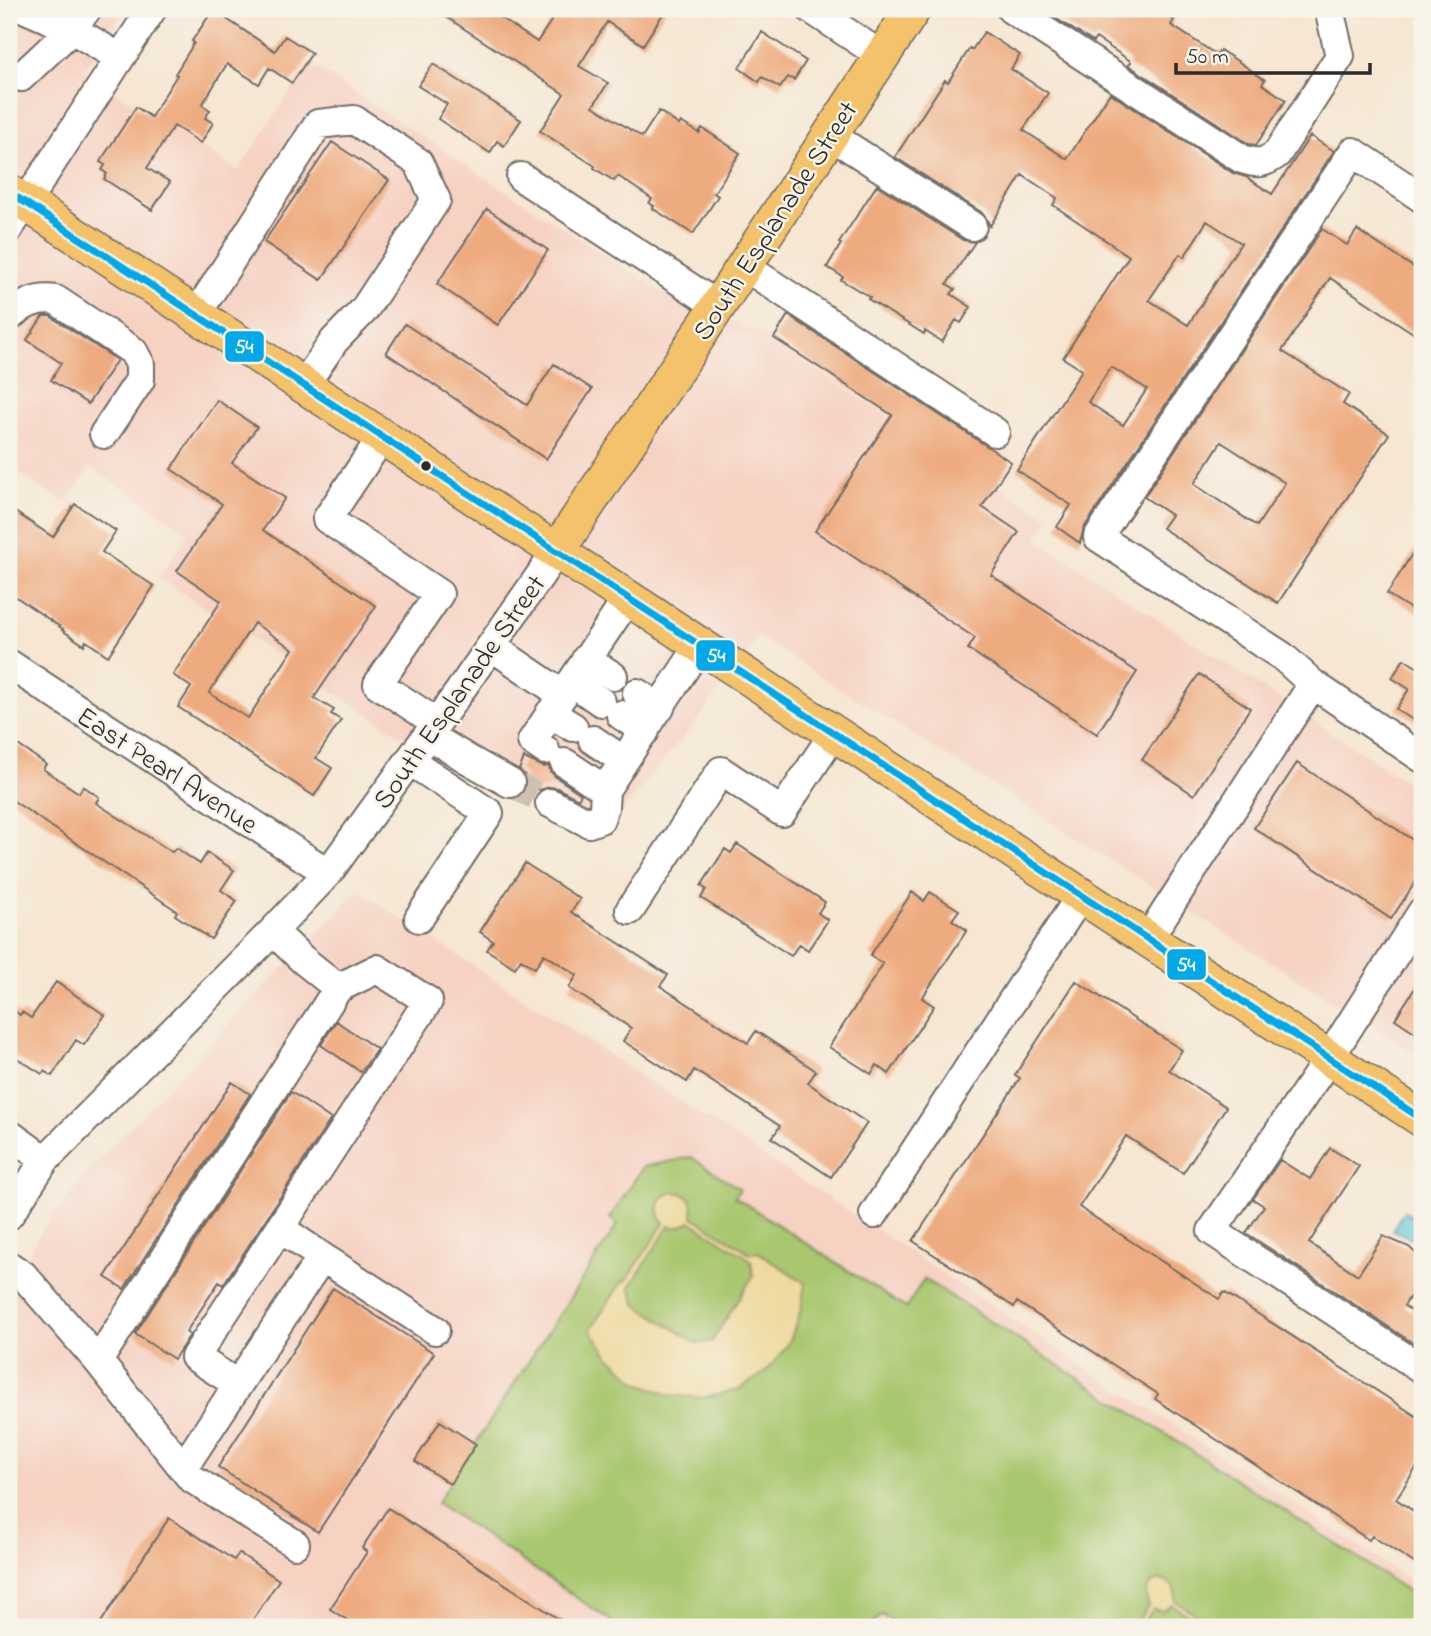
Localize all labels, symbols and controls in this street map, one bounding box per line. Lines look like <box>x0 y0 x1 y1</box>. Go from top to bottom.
scale bar <box>1176 32 1370 76</box>
text: 50 m <box>1186 43 1229 73</box>
street label: South Esplanade Street <box>684 94 870 350</box>
line badge: 54 <box>224 330 265 363</box>
text: 54 <box>235 335 254 362</box>
unlabelled marker <box>419 459 433 473</box>
street label: South Esplanade Street <box>364 567 557 819</box>
line badge: 54 <box>695 639 736 672</box>
text: 54 <box>707 644 726 671</box>
street label: East Pearl Avenue <box>67 698 265 846</box>
line badge: 54 <box>1166 948 1207 981</box>
text: 54 <box>1177 953 1196 980</box>

